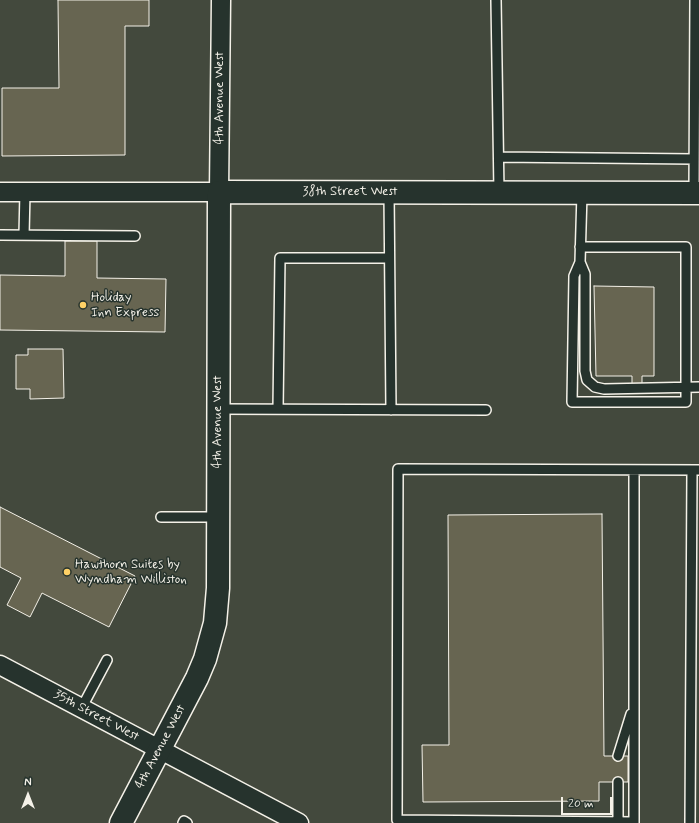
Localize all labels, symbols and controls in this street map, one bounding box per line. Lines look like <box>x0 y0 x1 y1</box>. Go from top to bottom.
street label: 4th Avenue West <box>212 52 228 144</box>
street label: 38th Street West <box>303 184 397 200</box>
place label: Holiday Inn Express <box>91 290 159 321</box>
marker: Holiday Inn Express <box>78 300 88 310</box>
street label: 4th Avenue West <box>210 376 226 468</box>
place label: Hawthorn Suites by Wyndham Williston <box>75 557 187 588</box>
marker: Hawthorn Suites by Wyndham Williston <box>62 567 72 577</box>
street label: 35th Street West <box>51 687 141 745</box>
street label: 4th Avenue West <box>132 702 190 792</box>
north arrow <box>8 775 48 815</box>
text: N <box>24 776 32 790</box>
scale bar <box>563 789 614 815</box>
text: 20 m <box>568 796 594 812</box>

